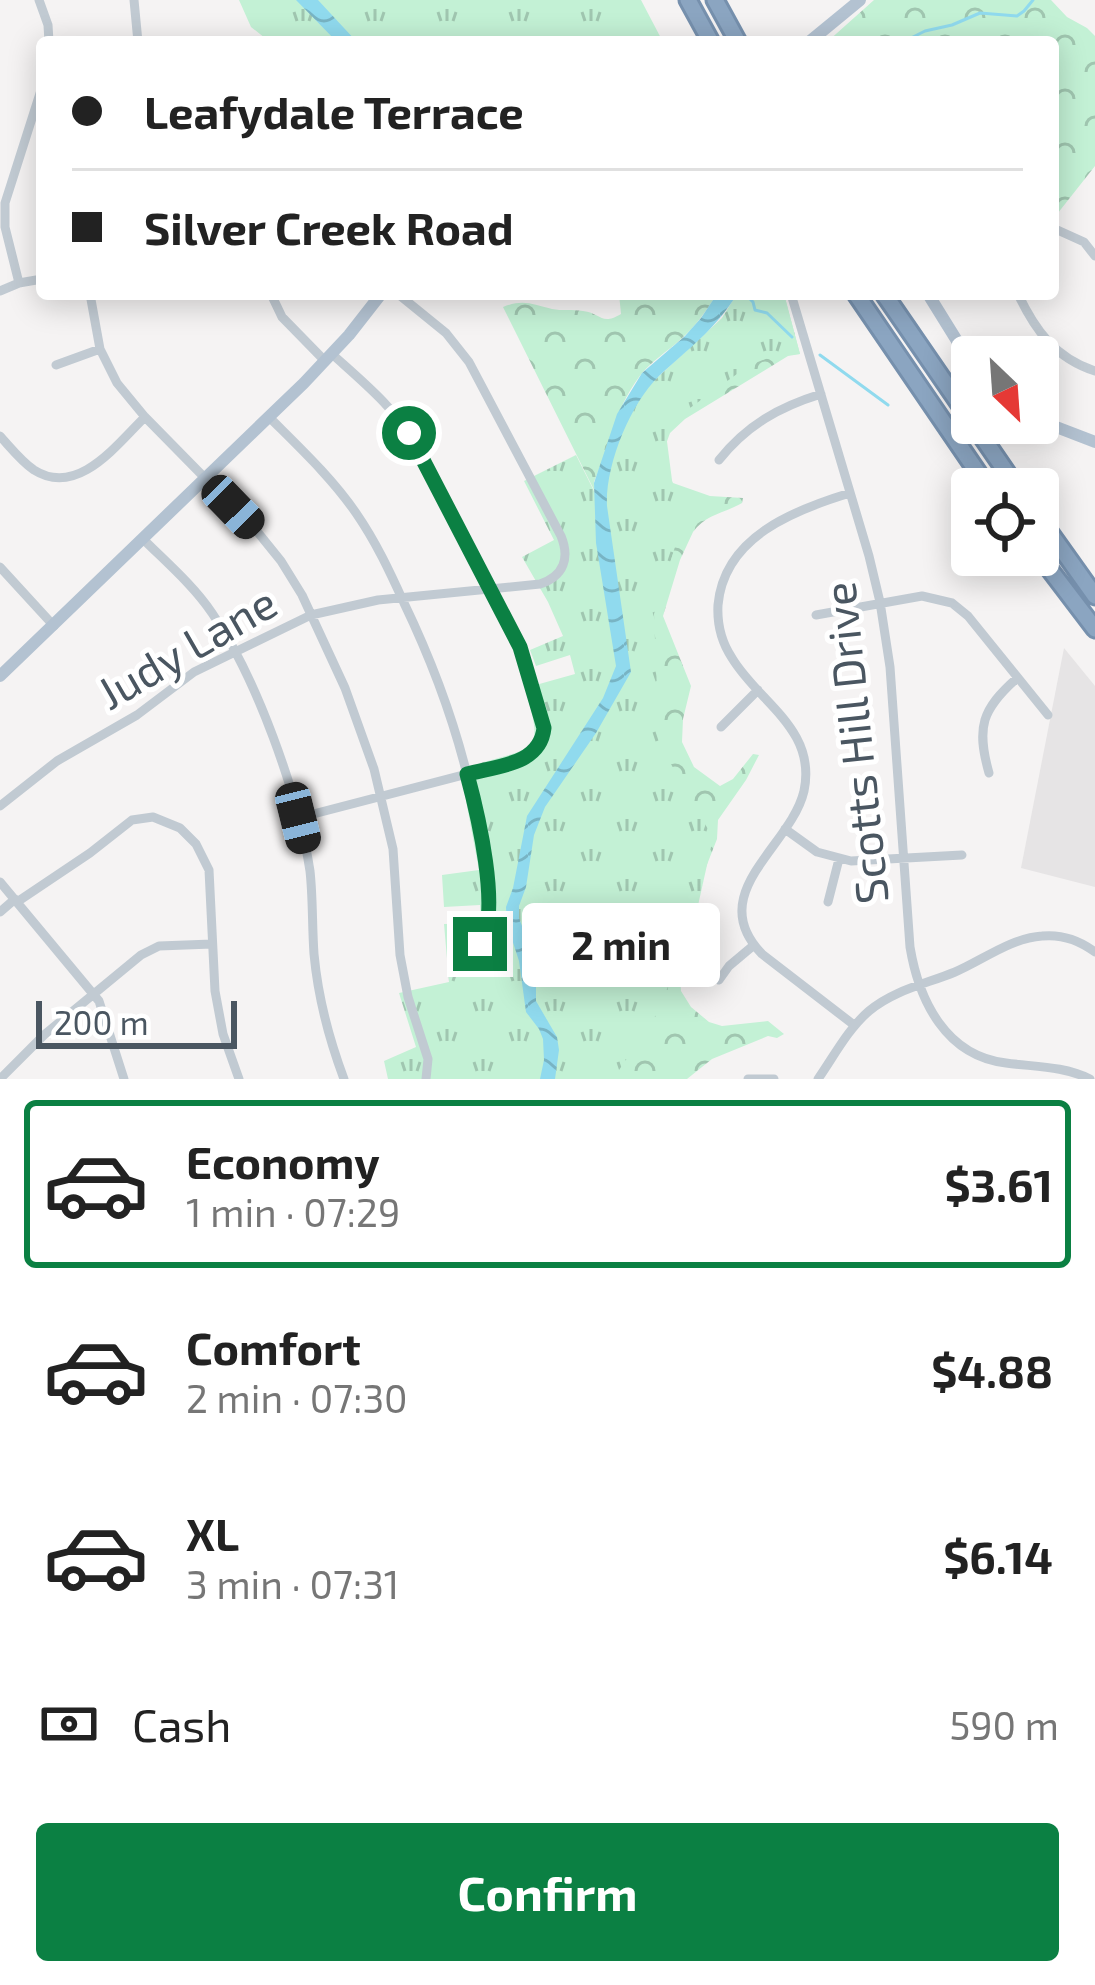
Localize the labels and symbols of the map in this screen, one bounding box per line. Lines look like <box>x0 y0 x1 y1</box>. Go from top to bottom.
north arrow <box>951 336 1059 444</box>
route start <box>382 406 436 460</box>
car <box>195 469 271 545</box>
street label: Judy Lane <box>87 573 285 719</box>
street label: Scotts Hill Drive <box>810 580 898 907</box>
car <box>272 779 324 857</box>
callout: 2 min <box>522 902 720 986</box>
route end <box>453 917 507 971</box>
scale bar <box>36 995 237 1048</box>

